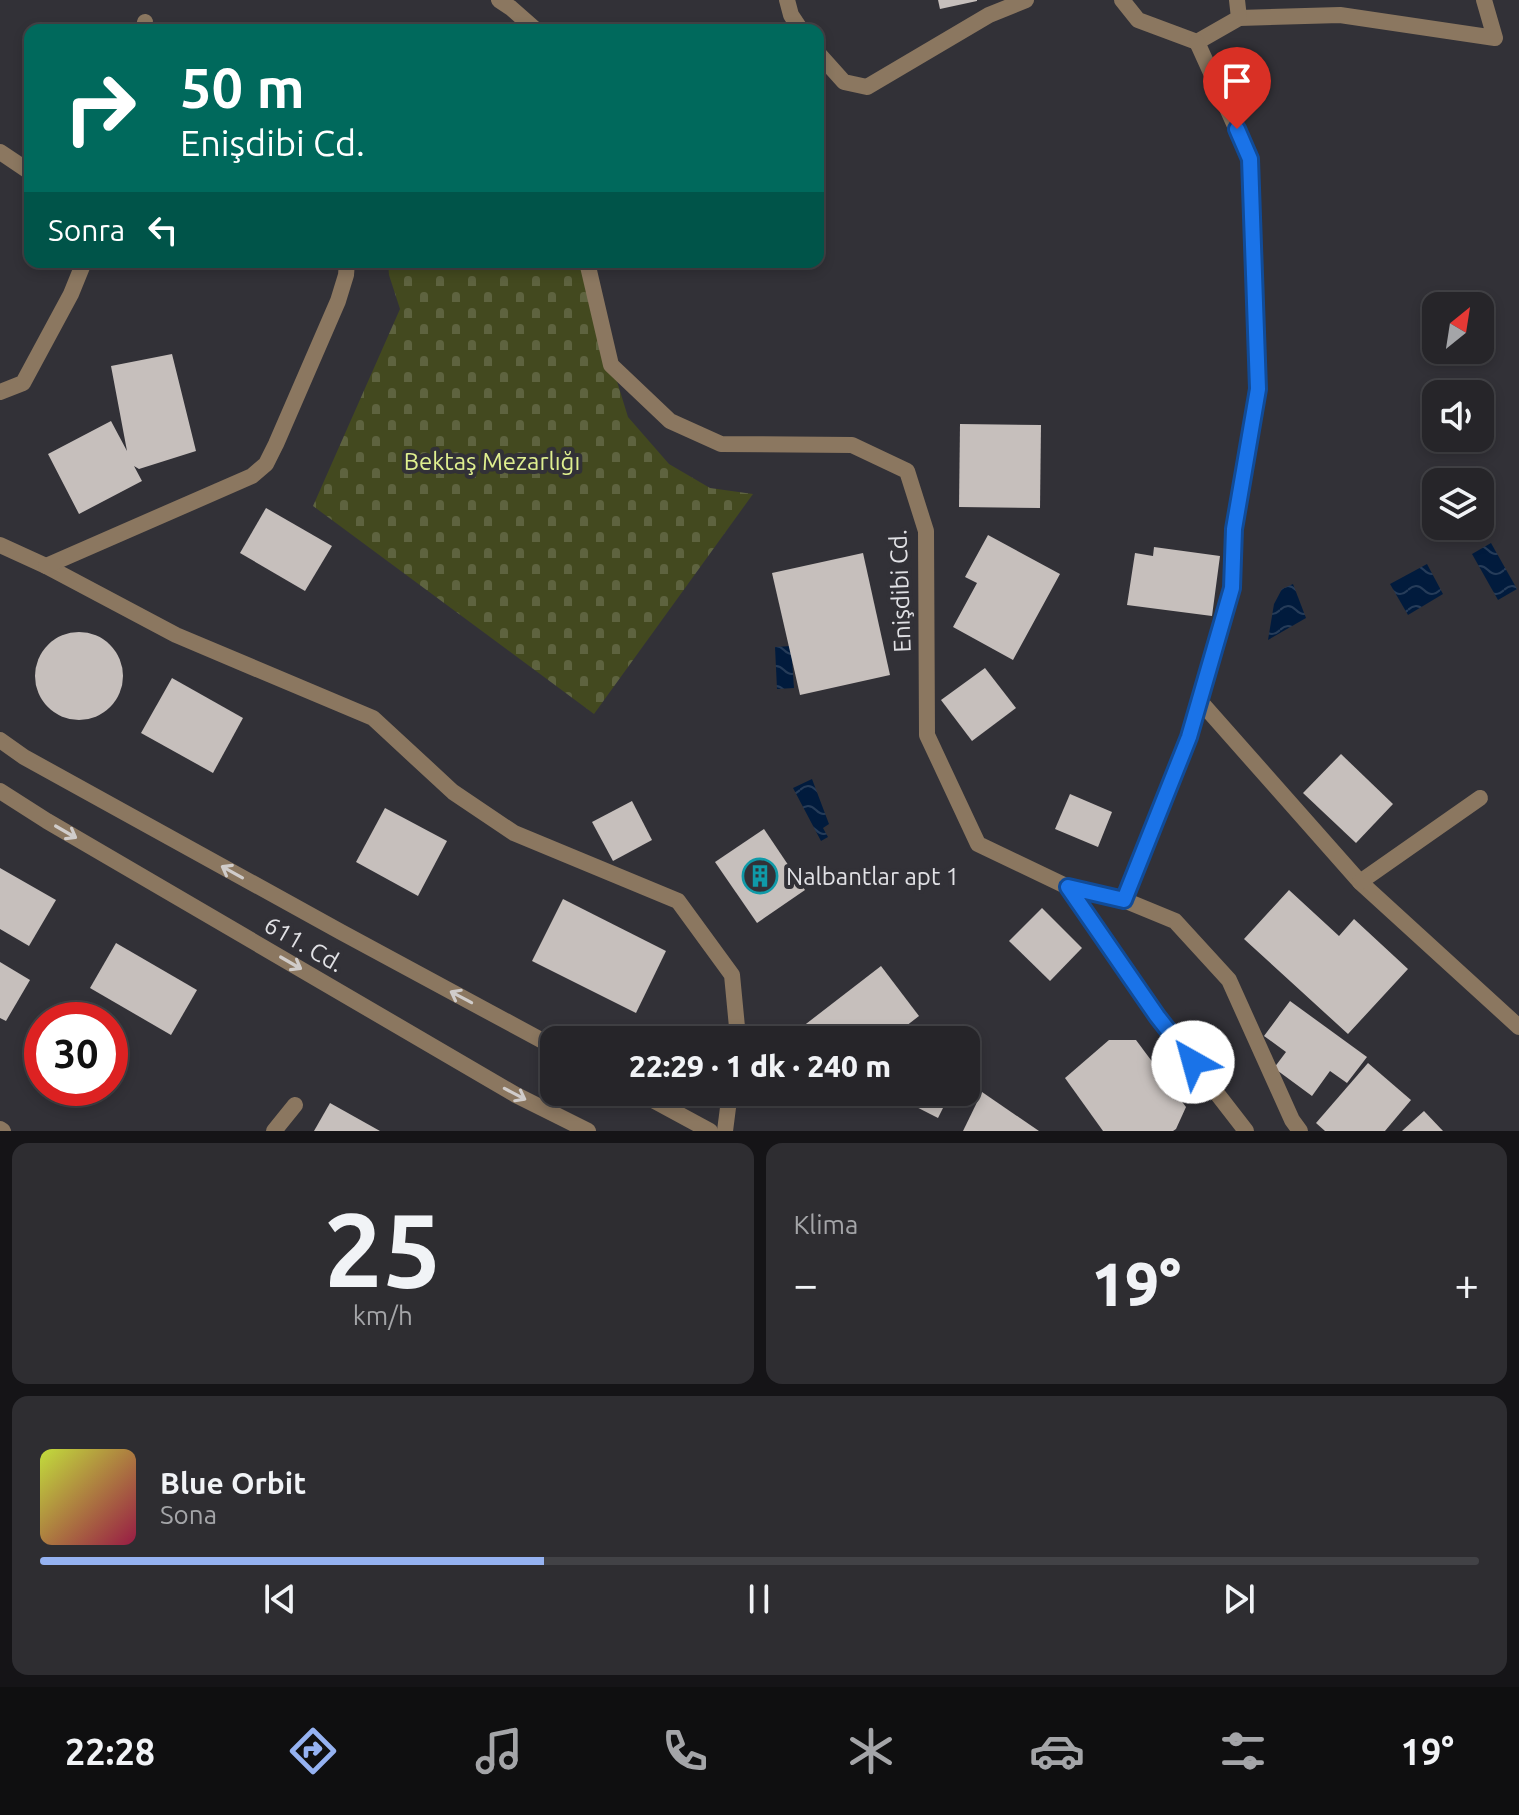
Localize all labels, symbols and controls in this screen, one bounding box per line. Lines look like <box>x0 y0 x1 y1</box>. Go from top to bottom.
pin <box>1203 47 1271 129</box>
icon: right <box>48 56 152 160</box>
text: 50 m <box>180 56 305 119</box>
icon: arrive <box>1215 59 1259 103</box>
text: Enişdibi Cd. <box>180 122 365 163</box>
icon: left <box>141 208 185 252</box>
text: Sonra <box>48 213 125 247</box>
north arrow <box>1422 292 1494 364</box>
map controls <box>1422 292 1494 540</box>
button: sound <box>1422 380 1494 452</box>
park label: Bektaş Mezarlığı <box>404 448 580 475</box>
button: layers <box>1422 468 1494 540</box>
street label: Enişdibi Cd. <box>884 529 916 653</box>
one-way arrow <box>54 825 78 840</box>
building icon: Nalbantlar apt 1 <box>741 857 779 895</box>
place label: Nalbantlar apt 1 <box>786 863 959 890</box>
one-way arrow <box>221 864 245 879</box>
street label: 611. Cd. <box>260 911 348 977</box>
one-way arrow <box>279 955 302 971</box>
one-way arrow <box>449 988 473 1004</box>
speed limit sign: 30 <box>24 1002 128 1106</box>
position arrow <box>1151 1020 1235 1104</box>
text: 22:29 · 1 dk · 240 m <box>629 1049 891 1083</box>
one-way arrow <box>503 1087 527 1103</box>
text: 25 <box>324 1190 441 1307</box>
text: Klima <box>794 1210 858 1239</box>
text: 19° <box>1092 1250 1181 1317</box>
text: − <box>794 1259 818 1308</box>
text: + <box>1454 1259 1479 1308</box>
text: km/h <box>353 1301 413 1330</box>
text: Blue Orbit <box>160 1466 306 1500</box>
text: Sona <box>160 1500 217 1529</box>
icon: previous <box>258 1577 302 1621</box>
icon: pause <box>737 1577 781 1621</box>
icon: next <box>1217 1577 1261 1621</box>
icon: directions <box>285 1723 341 1779</box>
icon: music <box>471 1723 527 1779</box>
icon: phone <box>657 1723 713 1779</box>
icon: climate <box>843 1723 899 1779</box>
icon: car <box>1029 1723 1085 1779</box>
icon: filters <box>1215 1723 1271 1779</box>
text: 22:28 <box>65 1731 155 1772</box>
text: 19° <box>1401 1731 1454 1772</box>

